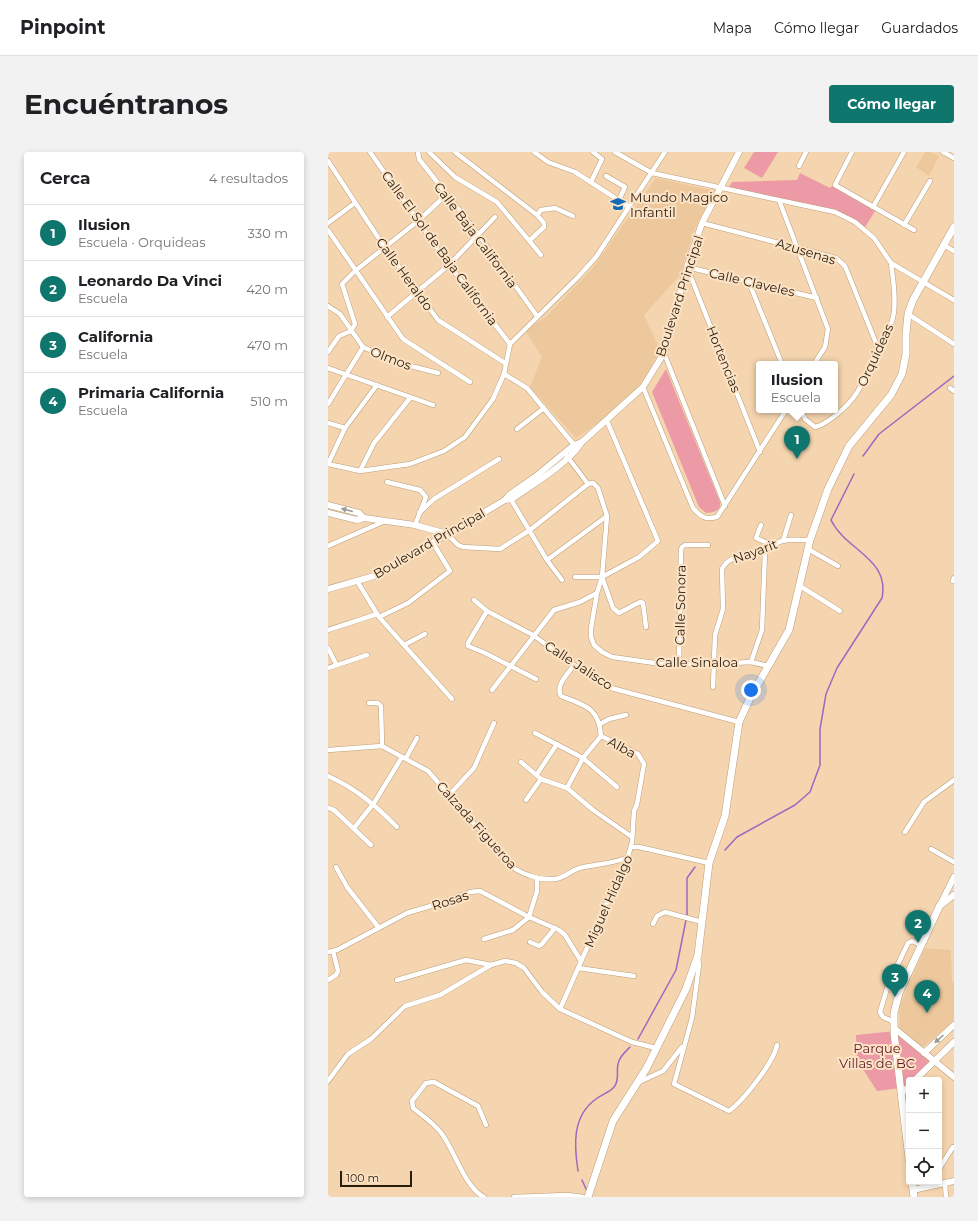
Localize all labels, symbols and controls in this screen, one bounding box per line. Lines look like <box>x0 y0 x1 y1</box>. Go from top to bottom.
text: Pinpoint <box>20 16 105 39</box>
text: Mapa <box>713 19 752 37</box>
text: Cómo llegar <box>774 19 859 37</box>
text: Guardados <box>881 19 958 37</box>
button: Cómo llegar <box>829 85 954 123</box>
text: Encuéntranos <box>24 87 228 121</box>
text: Cerca <box>40 168 90 188</box>
street label: Calle El Sol de Baja California <box>379 168 501 328</box>
text: 4 resultados <box>209 170 288 186</box>
street label: Calle Baja California <box>431 179 521 291</box>
place label: Mundo Magico Infantil <box>630 189 728 220</box>
school or university icon: Mundo Magico Infantil <box>609 195 627 213</box>
text: Ilusion <box>78 215 130 234</box>
text: 1 <box>50 225 56 241</box>
text: 330 m <box>248 225 288 241</box>
street label: Boulevard Principal <box>652 233 706 359</box>
text: Escuela · Orquideas <box>78 234 206 250</box>
street label: Calle Heraldo <box>373 234 437 314</box>
street label: Azusenas <box>774 234 838 268</box>
street label: Calle Claveles <box>707 264 797 300</box>
text: Leonardo Da Vinci <box>78 271 222 290</box>
text: 2 <box>49 281 57 297</box>
text: 420 m <box>246 281 288 297</box>
text: Escuela <box>78 290 128 306</box>
street label: Orquideas <box>853 321 897 389</box>
street label: Hortencias <box>703 323 745 395</box>
text: California <box>78 327 153 346</box>
text: 3 <box>49 337 57 353</box>
text: 470 m <box>247 337 288 353</box>
street label: Olmos <box>368 343 414 373</box>
text: Escuela <box>78 346 128 362</box>
popup <box>756 361 838 413</box>
text: Ilusion <box>771 370 823 389</box>
text: Primaria California <box>78 383 224 402</box>
text: Escuela <box>771 389 821 405</box>
text: 4 <box>49 393 57 409</box>
text: 510 m <box>250 393 288 409</box>
text: Escuela <box>78 402 128 418</box>
pin: 1 <box>784 426 810 459</box>
street label: Boulevard Principal <box>370 504 488 582</box>
one-way arrow <box>341 507 353 513</box>
street label: Nayarit <box>731 536 779 566</box>
street label: Calle Sonora <box>671 565 689 645</box>
street label: Calle Jalisco <box>542 637 616 693</box>
street label: Calle Sinaloa <box>656 654 738 670</box>
your location <box>741 680 761 700</box>
street label: Alba <box>605 733 639 761</box>
street label: Calzada Figueroa <box>433 778 521 872</box>
street label: Miguel Hidalgo <box>580 852 636 950</box>
street label: Rosas <box>429 887 471 913</box>
pin: 2 <box>905 910 931 943</box>
pin: 3 <box>882 964 908 997</box>
pin: 4 <box>914 980 940 1013</box>
one-way arrow <box>934 1034 944 1044</box>
park label: Parque Villas de BC <box>839 1040 915 1071</box>
map controls <box>906 1077 942 1185</box>
button: + <box>906 1077 942 1113</box>
button: − <box>906 1113 942 1149</box>
button: locate <box>906 1149 942 1185</box>
scale bar <box>340 1169 412 1188</box>
text: 100 m <box>346 1171 379 1185</box>

